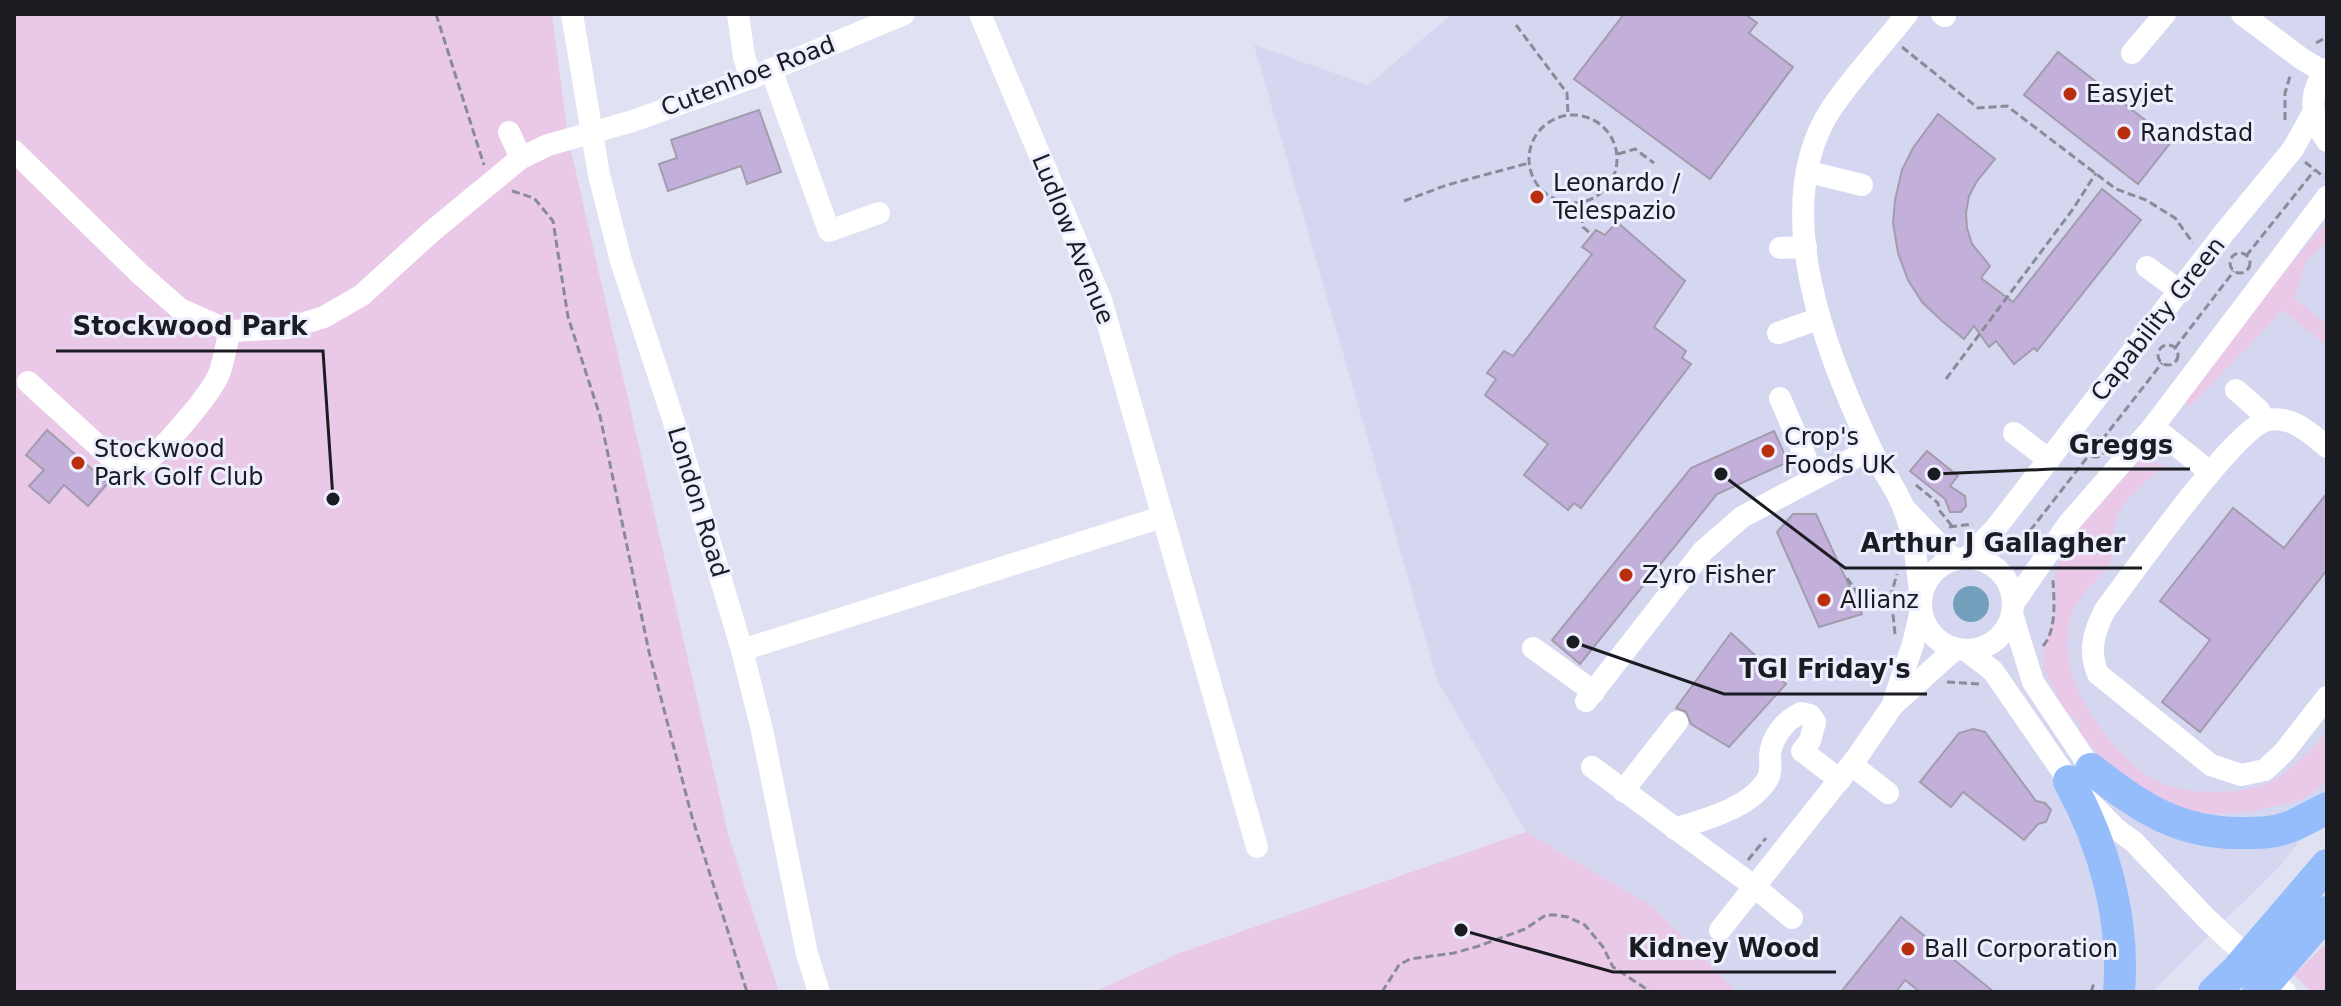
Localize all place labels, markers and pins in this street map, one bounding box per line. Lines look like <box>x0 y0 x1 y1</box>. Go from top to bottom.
place label: Easyjet <box>2086 80 2173 108</box>
marker: Easyjet <box>2061 85 2079 103</box>
place label: Randstad <box>2140 119 2253 147</box>
marker: Randstad <box>2115 124 2133 142</box>
place label: Leonardo / Telespazio <box>1552 169 1681 225</box>
marker: Leonardo / Telespazio <box>1528 188 1546 206</box>
callout: Stockwood Park <box>56 301 323 351</box>
callout: Greggs <box>2053 419 2190 469</box>
place label: Crop's Foods UK <box>1784 423 1896 479</box>
place label: Stockwood Park Golf Club <box>94 435 263 491</box>
marker: Crop's Foods UK <box>1759 442 1777 460</box>
marker: Stockwood Park Golf Club <box>69 454 87 472</box>
callout: Arthur J Gallagher <box>1845 518 2142 568</box>
place label: Zyro Fisher <box>1642 561 1776 589</box>
marker: Zyro Fisher <box>1617 566 1635 584</box>
place label: Allianz <box>1840 586 1919 614</box>
marker: Allianz <box>1815 591 1833 609</box>
callout: TGI Friday's <box>1724 644 1927 694</box>
callout: Kidney Wood <box>1613 922 1836 972</box>
place label: Ball Corporation <box>1924 935 2118 963</box>
marker: Ball Corporation <box>1899 940 1917 958</box>

